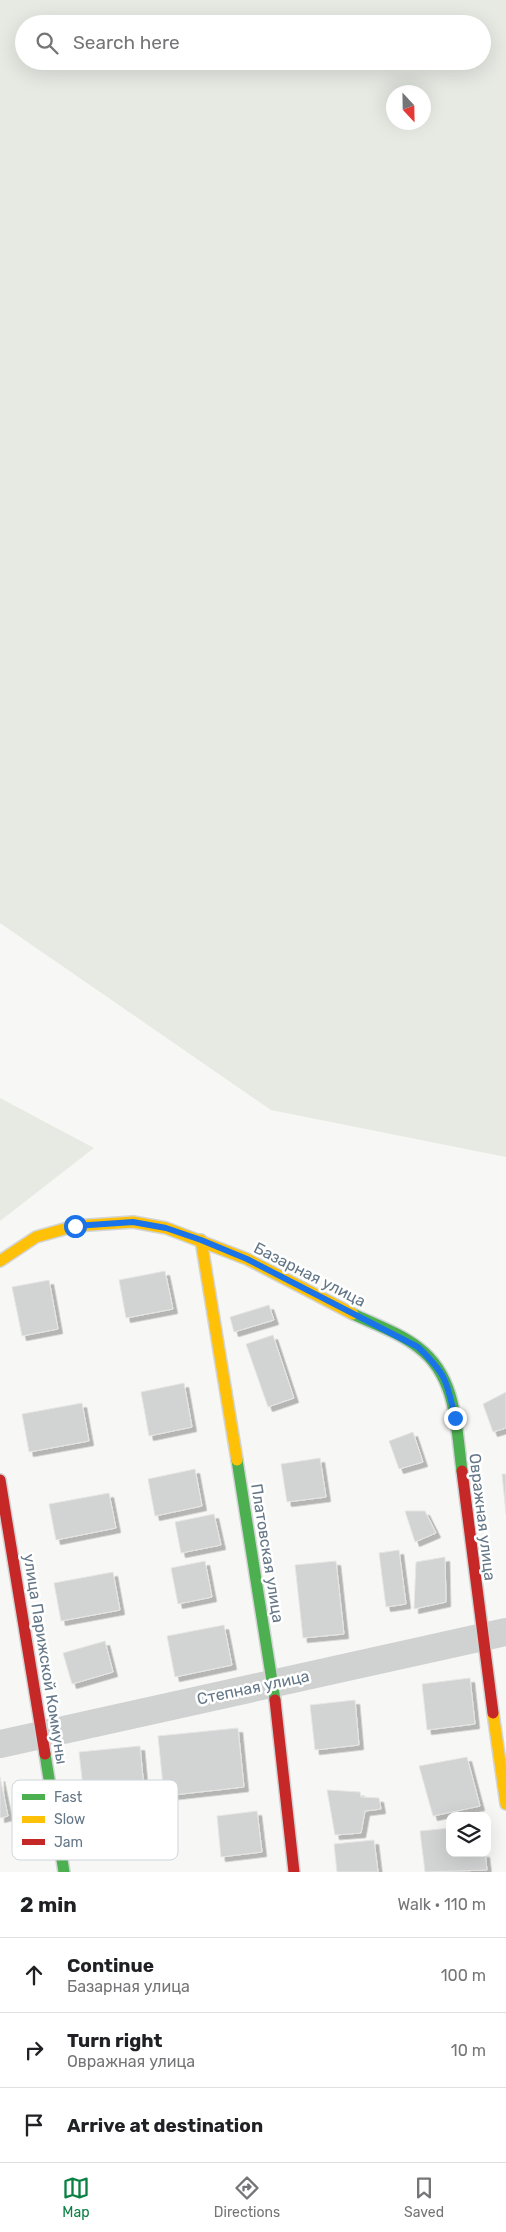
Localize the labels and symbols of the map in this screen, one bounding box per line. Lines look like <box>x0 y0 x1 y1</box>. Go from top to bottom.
north arrow <box>386 85 431 130</box>
route start <box>64 1215 87 1238</box>
street label: Базарная улица <box>251 1238 369 1311</box>
route end <box>444 1407 467 1430</box>
street label: Овражная улица <box>465 1452 500 1582</box>
street label: Платовская улица <box>247 1482 288 1624</box>
street label: улица Парижской Коммуны <box>19 1553 72 1766</box>
street label: Степная улица <box>195 1666 311 1709</box>
legend <box>12 1780 178 1860</box>
text: Fast <box>54 1789 83 1806</box>
text: Slow <box>54 1811 85 1828</box>
text: Jam <box>54 1834 83 1851</box>

